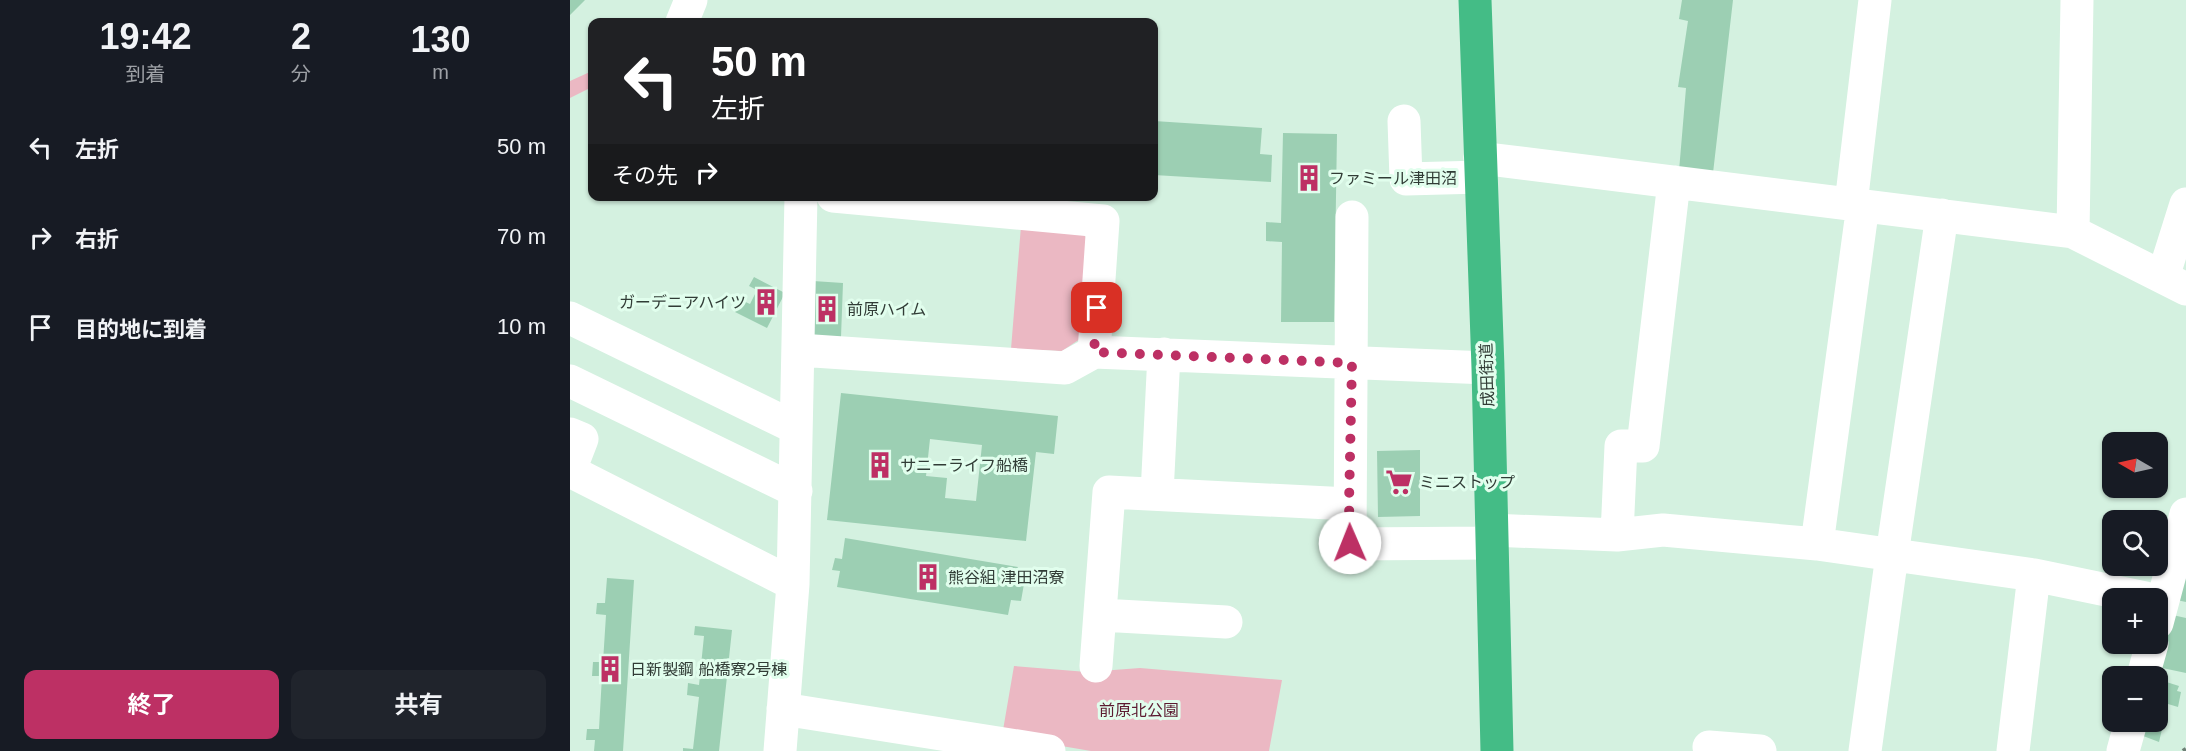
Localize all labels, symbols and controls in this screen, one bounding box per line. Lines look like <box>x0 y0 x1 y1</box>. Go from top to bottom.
text: 19:42 <box>99 16 192 57</box>
text: 2 <box>291 16 311 57</box>
text: 130 <box>410 19 471 60</box>
text: 50 m <box>711 38 807 85</box>
icon: left <box>612 42 690 120</box>
text: m <box>432 61 449 83</box>
text: 到着 <box>125 63 165 85</box>
text: 分 <box>291 63 311 85</box>
text: 左折 <box>711 94 765 124</box>
icon: left <box>24 131 57 164</box>
text: 50 m <box>497 134 546 159</box>
text: 左折 <box>75 137 119 162</box>
icon: right <box>690 156 723 189</box>
text: その先 <box>612 163 678 188</box>
building icon: ファミール津田沼 <box>1294 163 1324 193</box>
place label: ファミール津田沼 <box>1329 170 1457 187</box>
icon: right <box>24 221 57 254</box>
text: 70 m <box>497 224 546 249</box>
text: 右折 <box>75 227 119 252</box>
pin <box>1071 282 1122 333</box>
building icon: ガーデニアハイツ <box>751 287 781 317</box>
icon: arrive <box>1080 291 1113 324</box>
place label: ガーデニアハイツ <box>619 294 746 311</box>
building icon: 前原ハイム <box>812 294 842 324</box>
place label: 前原ハイム <box>847 301 926 318</box>
icon: arrive <box>24 311 57 344</box>
text: 10 m <box>497 314 546 339</box>
text: 目的地に到着 <box>75 317 207 342</box>
street label: 成田街道 <box>1477 343 1497 407</box>
north arrow <box>2102 432 2168 498</box>
map controls <box>2102 432 2168 732</box>
building icon: サニーライフ船橋 <box>865 450 895 480</box>
place label: サニーライフ船橋 <box>900 457 1028 474</box>
supermarket icon: ミニストップ <box>1384 467 1414 497</box>
place label: ミニストップ <box>1419 474 1515 491</box>
button: search <box>2102 510 2168 576</box>
position arrow <box>1318 511 1382 575</box>
building icon: 熊谷組 津田沼寮 <box>913 562 943 592</box>
place label: 熊谷組 津田沼寮 <box>948 569 1064 586</box>
button: + <box>2102 588 2168 654</box>
building icon: 日新製鋼 船橋寮2号棟 <box>595 654 625 684</box>
place label: 日新製鋼 船橋寮2号棟 <box>630 661 787 678</box>
button: − <box>2102 666 2168 732</box>
button: 終了 <box>24 670 279 739</box>
button: 共有 <box>291 670 546 739</box>
park label: 前原北公園 <box>1099 702 1179 719</box>

